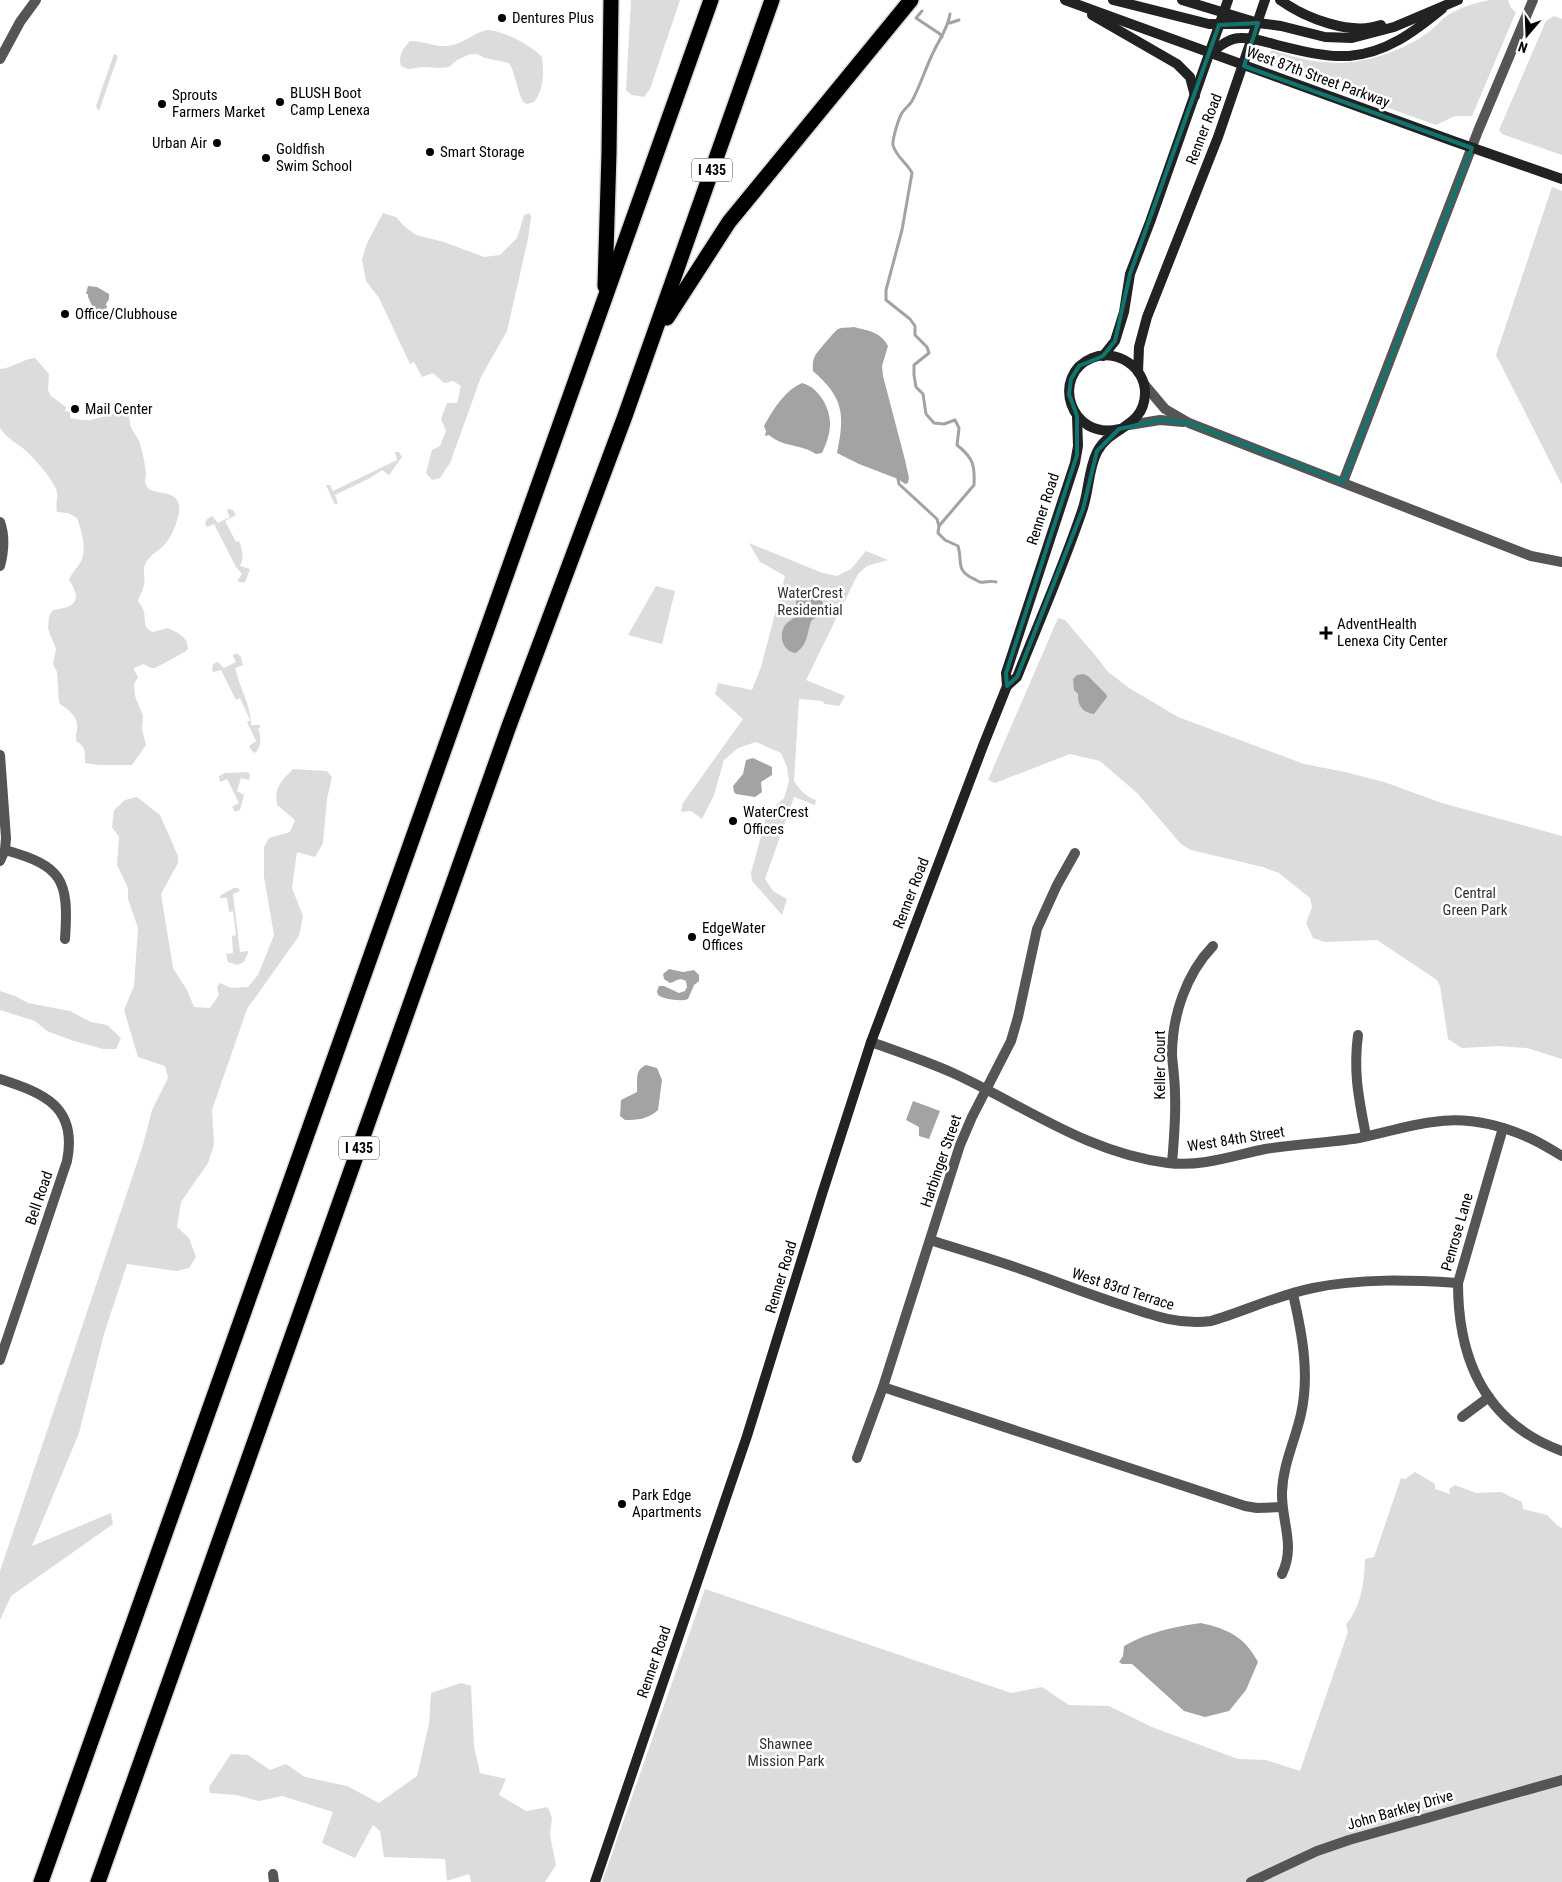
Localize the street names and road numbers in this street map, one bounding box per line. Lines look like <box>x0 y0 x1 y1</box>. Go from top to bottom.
street label: West 87th Street Parkway <box>1244 43 1392 111</box>
street label: Renner Road <box>1182 91 1226 167</box>
road number: I 435 <box>692 158 732 182</box>
street label: Renner Road <box>1023 471 1063 547</box>
street label: Renner Road <box>889 855 933 931</box>
street label: Keller Court <box>1151 1030 1169 1100</box>
street label: Harbinger Street <box>917 1112 965 1210</box>
street label: West 84th Street <box>1186 1122 1286 1156</box>
road number: I 435 <box>339 1136 379 1160</box>
street label: Bell Road <box>21 1169 57 1227</box>
street label: Penrose Lane <box>1437 1191 1477 1273</box>
street label: Renner Road <box>761 1239 801 1315</box>
street label: West 83rd Terrace <box>1069 1264 1177 1314</box>
street label: Renner Road <box>633 1624 675 1700</box>
street label: John Barkley Drive <box>1345 1786 1455 1834</box>

